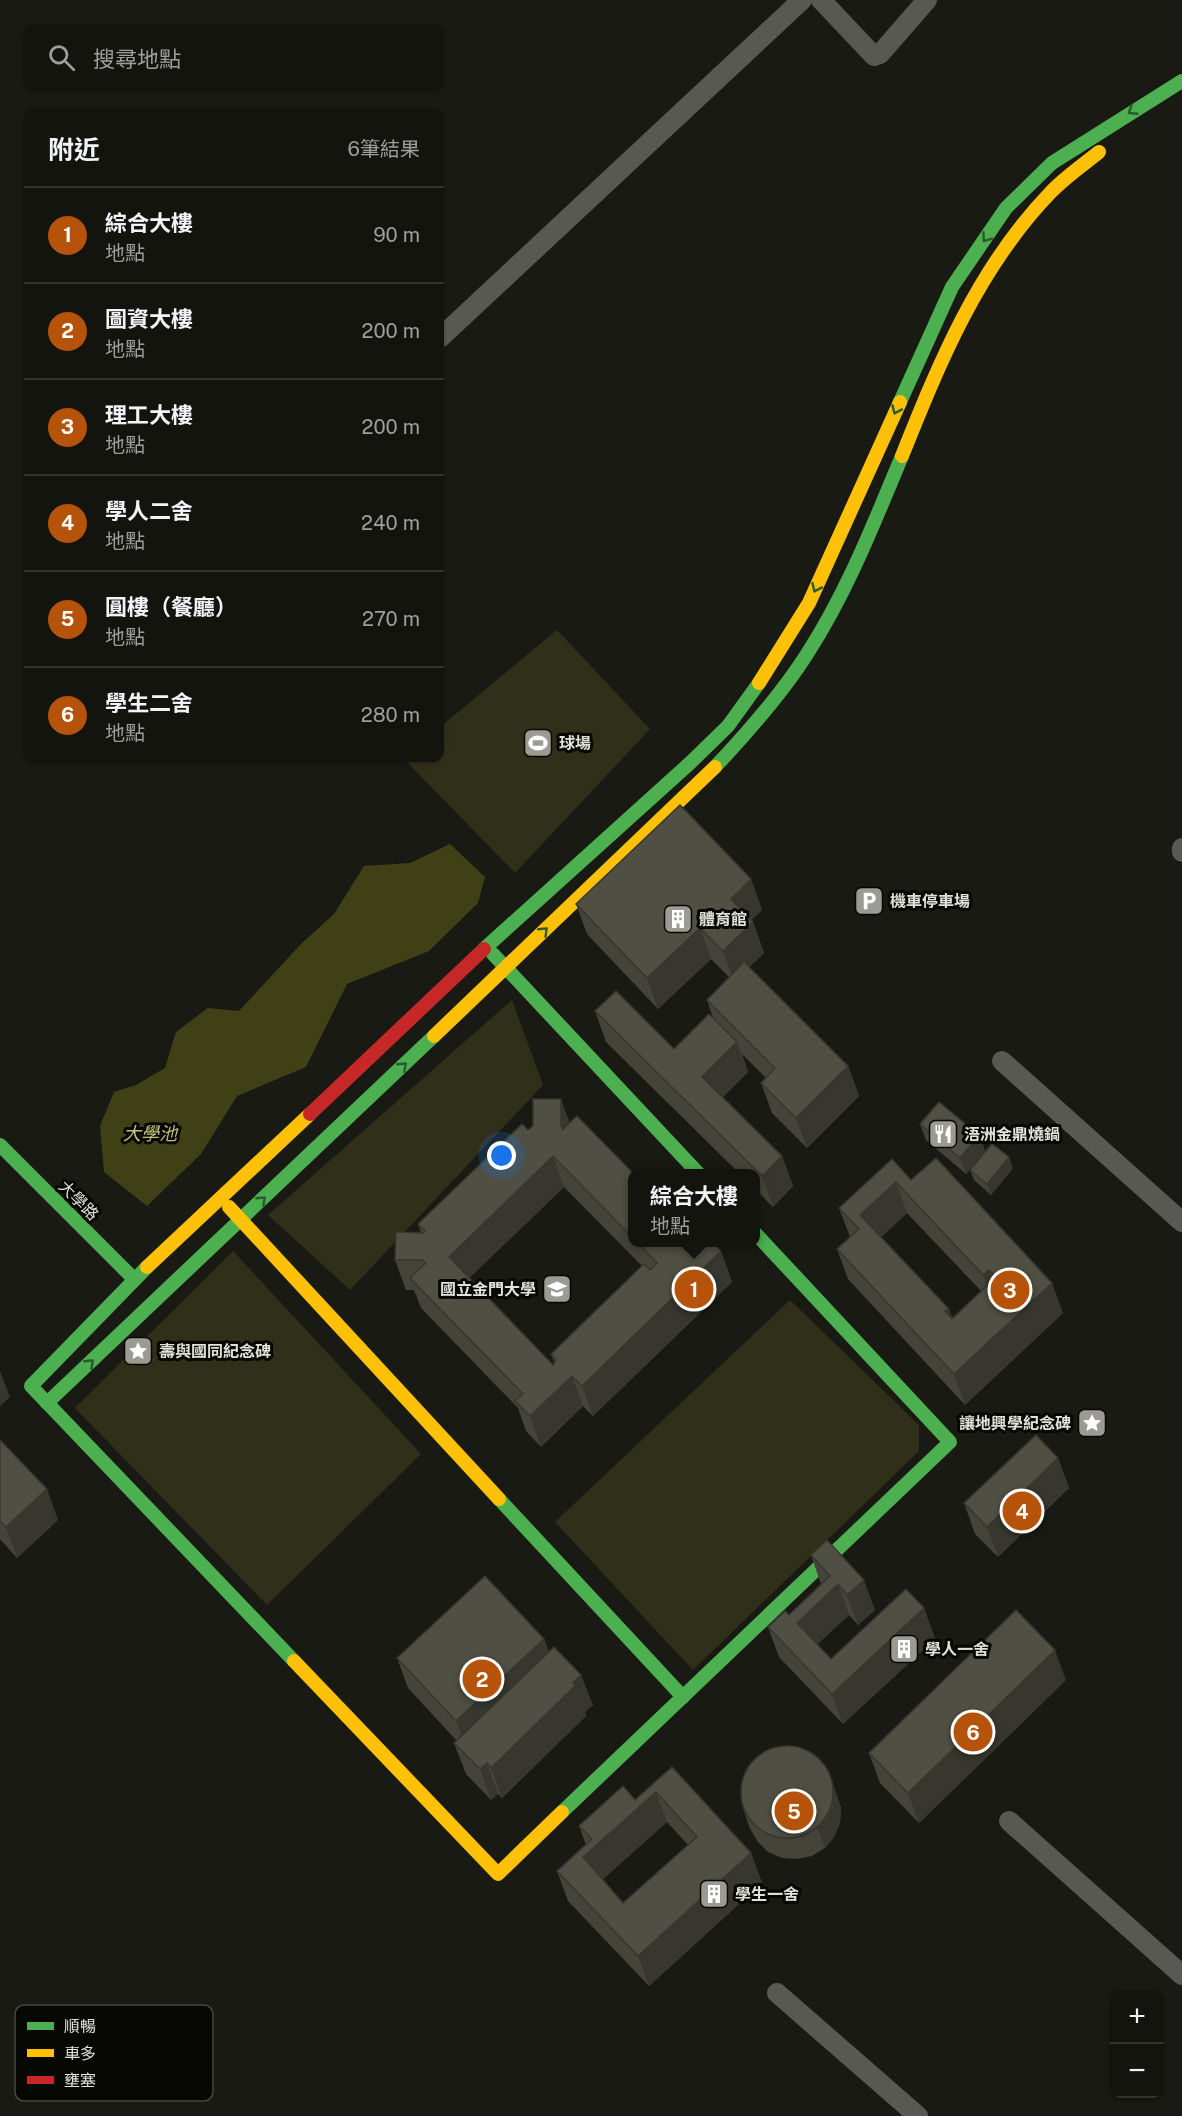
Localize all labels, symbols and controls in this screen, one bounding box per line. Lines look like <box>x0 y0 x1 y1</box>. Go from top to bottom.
search box <box>24 24 444 90</box>
icon: search <box>45 41 78 74</box>
text: 搜尋地點 <box>93 46 181 72</box>
one-way arrow <box>1127 104 1138 115</box>
text: 附近 <box>48 134 100 165</box>
text: 6筆結果 <box>348 137 420 161</box>
text: 綜合大樓 <box>105 210 193 236</box>
text: 1 <box>63 223 72 247</box>
text: 90 m <box>373 223 420 247</box>
one-way arrow <box>982 231 993 242</box>
text: 地點 <box>105 241 145 265</box>
text: 圖資大樓 <box>105 306 193 332</box>
text: 2 <box>61 319 74 343</box>
text: 200 m <box>362 319 420 343</box>
text: 地點 <box>105 337 145 361</box>
text: 理工大樓 <box>105 402 193 428</box>
one-way arrow <box>891 403 903 414</box>
text: 3 <box>61 415 74 439</box>
text: 200 m <box>362 415 420 439</box>
text: 地點 <box>105 433 145 457</box>
text: 學人二舍 <box>105 498 193 524</box>
text: 4 <box>61 511 74 535</box>
text: 240 m <box>361 511 420 535</box>
text: 地點 <box>105 529 145 553</box>
one-way arrow <box>811 581 823 592</box>
text: 圓樓（餐廳） <box>105 594 237 620</box>
text: 5 <box>61 607 74 631</box>
text: 270 m <box>362 607 420 631</box>
text: 地點 <box>105 625 145 649</box>
text: 學生二舍 <box>105 690 193 716</box>
text: 6 <box>61 703 74 727</box>
text: 280 m <box>361 703 420 727</box>
text: 地點 <box>105 721 145 745</box>
sports icon: 球場 <box>522 727 554 759</box>
place label: 球場 <box>559 734 591 753</box>
parking icon: 機車停車場 <box>853 885 885 917</box>
place label: 機車停車場 <box>890 892 970 911</box>
building icon: 體育館 <box>662 903 694 935</box>
place label: 體育館 <box>699 910 747 929</box>
one-way arrow <box>538 927 548 938</box>
one-way arrow <box>396 1062 407 1073</box>
restaurant icon: 浯洲金鼎燒鍋 <box>927 1118 959 1150</box>
water label: 大學池 <box>123 1123 179 1144</box>
place label: 浯洲金鼎燒鍋 <box>964 1125 1060 1144</box>
your location <box>487 1141 516 1170</box>
popup <box>628 1169 760 1247</box>
street label: 大學路 <box>55 1177 102 1224</box>
text: 綜合大樓 <box>650 1183 738 1209</box>
one-way arrow <box>255 1196 265 1207</box>
text: 地點 <box>650 1214 690 1238</box>
pin: 1 <box>674 1266 714 1312</box>
pin: 3 <box>990 1268 1030 1312</box>
school or university icon: 國立金門大學 <box>541 1273 573 1305</box>
place label: 國立金門大學 <box>440 1280 536 1299</box>
place icon: 壽與國同紀念碑 <box>122 1335 154 1367</box>
place label: 壽與國同紀念碑 <box>159 1342 271 1361</box>
one-way arrow <box>83 1359 93 1370</box>
place icon: 讓地興學紀念碑 <box>1076 1407 1108 1439</box>
place label: 讓地興學紀念碑 <box>959 1414 1071 1433</box>
pin: 4 <box>1002 1488 1042 1534</box>
building icon: 學人一舍 <box>888 1633 920 1665</box>
place label: 學人一舍 <box>925 1640 989 1659</box>
pin: 2 <box>462 1656 502 1702</box>
pin: 6 <box>954 1710 992 1754</box>
pin: 5 <box>774 1788 814 1834</box>
building icon: 學生一舍 <box>698 1878 730 1910</box>
place label: 學生一舍 <box>735 1885 799 1904</box>
map controls <box>1110 1990 1164 2098</box>
button: + <box>1110 1990 1164 2044</box>
legend <box>15 2005 213 2101</box>
text: 順暢 <box>64 2017 96 2036</box>
text: 車多 <box>64 2044 96 2063</box>
button: − <box>1110 2044 1164 2098</box>
text: 壅塞 <box>64 2071 96 2090</box>

